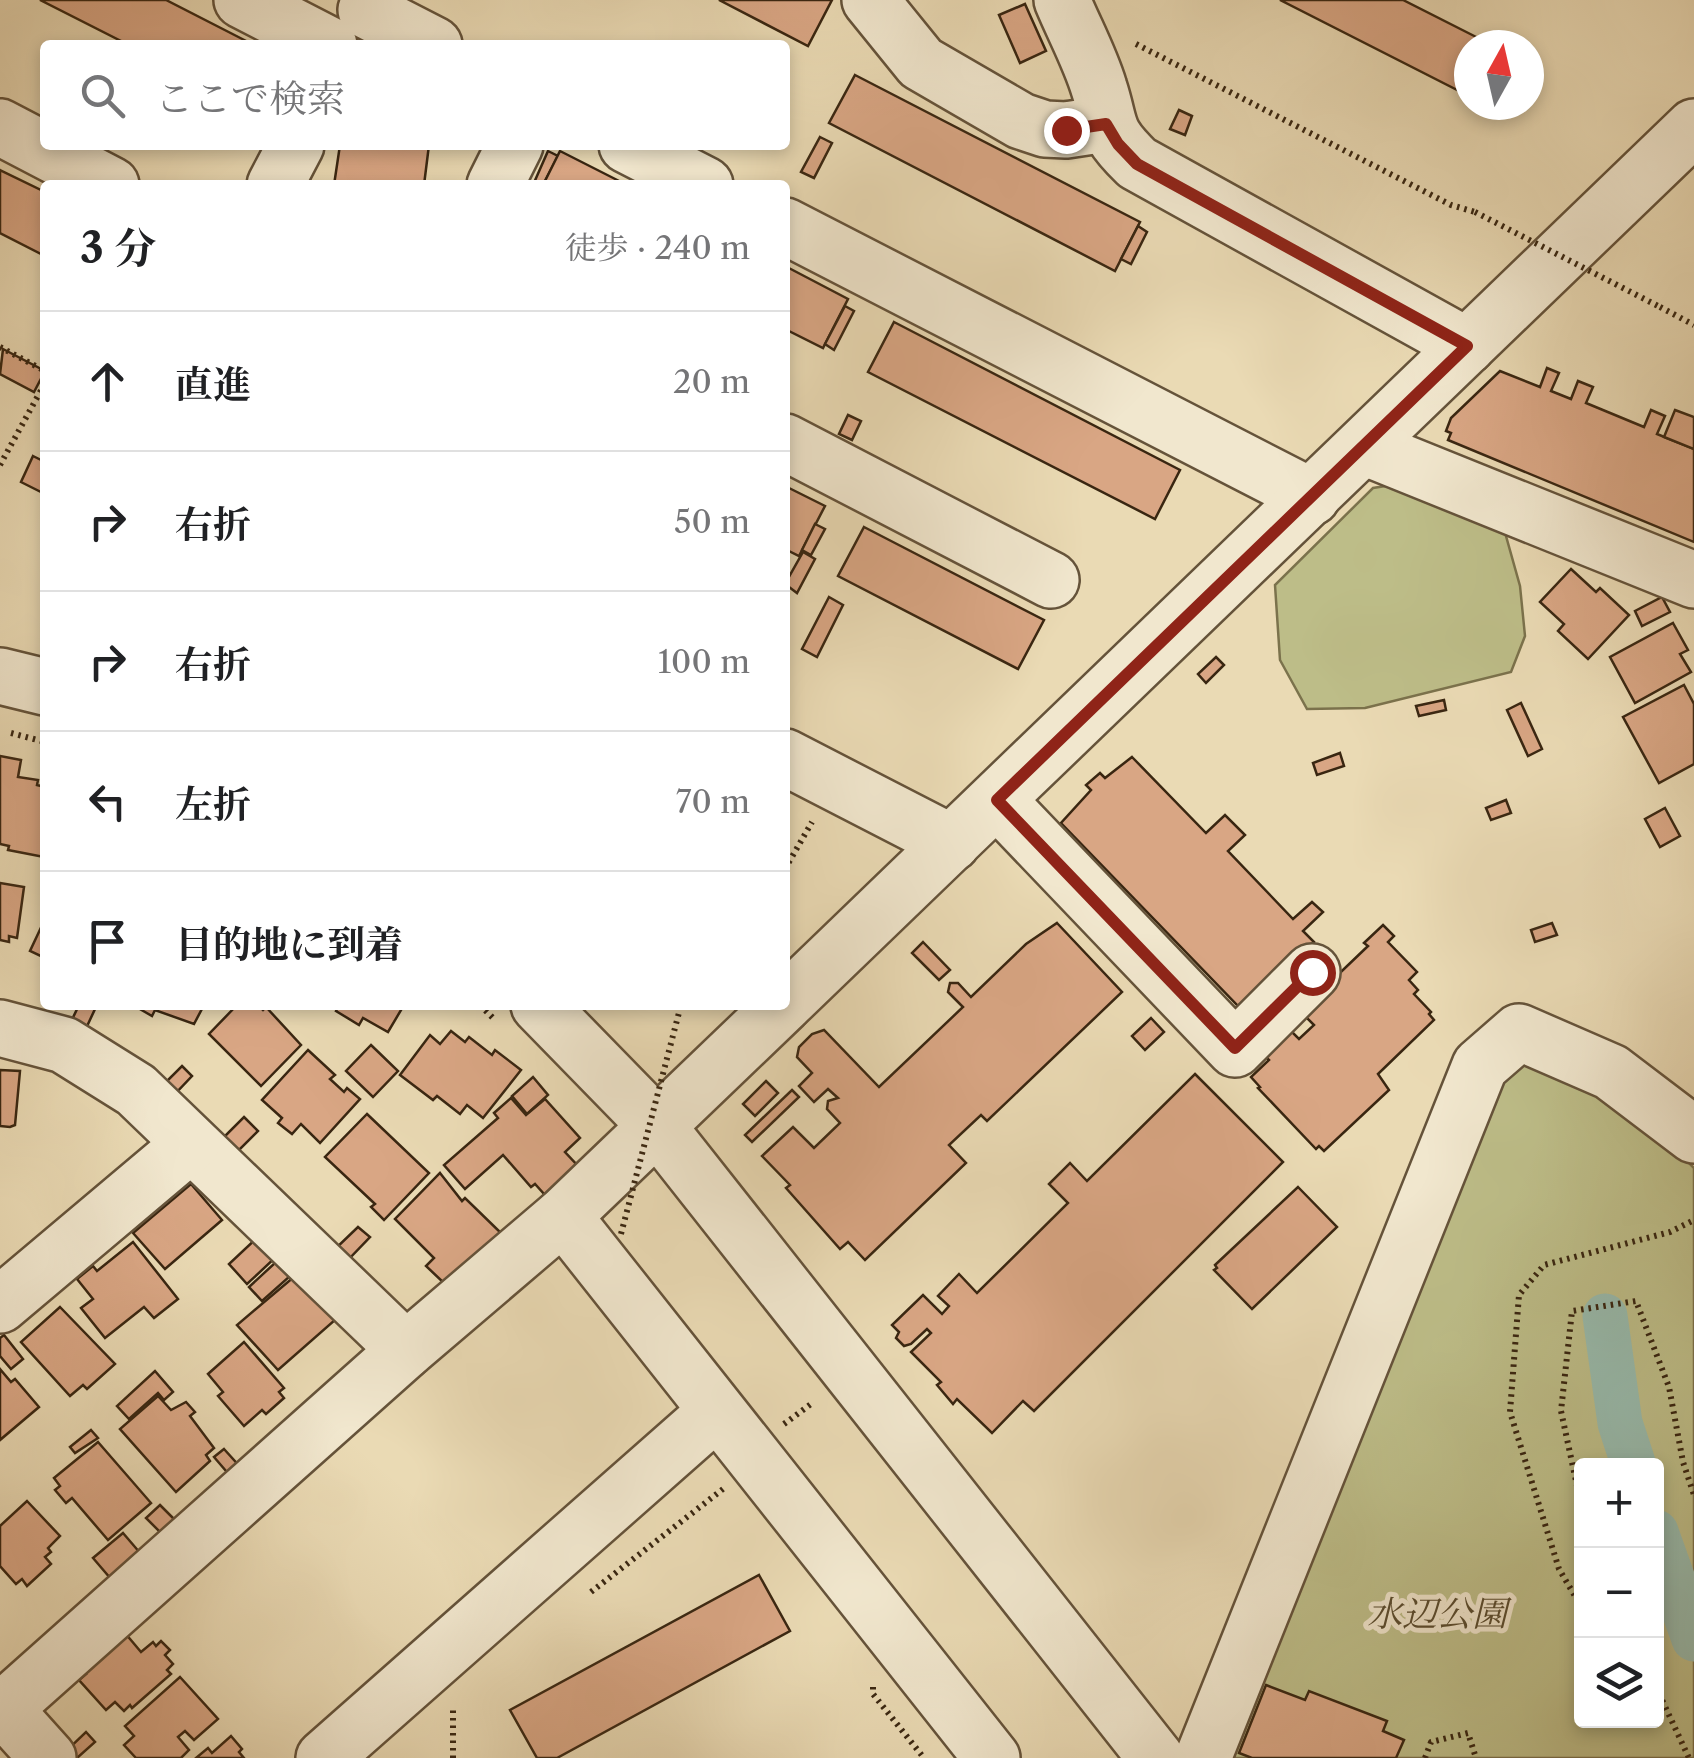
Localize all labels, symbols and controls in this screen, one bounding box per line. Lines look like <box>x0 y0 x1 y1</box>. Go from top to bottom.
north arrow <box>1454 30 1544 120</box>
search box <box>40 40 790 150</box>
icon: search <box>75 68 130 123</box>
text: ここで検索 <box>155 75 345 122</box>
route end <box>1044 108 1090 154</box>
text: 3 分 <box>80 222 156 274</box>
text: 徒歩 · 240 m <box>564 228 750 267</box>
icon: ahead <box>80 354 135 409</box>
text: 直進 <box>175 361 251 408</box>
text: 20 m <box>673 362 750 401</box>
icon: right <box>80 494 135 549</box>
text: 右折 <box>175 501 251 548</box>
text: 50 m <box>674 502 750 541</box>
icon: right <box>80 634 135 689</box>
text: 右折 <box>175 641 251 688</box>
text: 100 m <box>658 642 750 681</box>
icon: left <box>80 774 135 829</box>
text: 左折 <box>175 781 251 828</box>
text: 70 m <box>676 782 750 821</box>
icon: arrive <box>80 914 135 969</box>
text: 目的地に到着 <box>175 921 403 968</box>
route start <box>1290 950 1336 996</box>
map controls <box>1574 1458 1664 1728</box>
button: + <box>1574 1458 1664 1548</box>
button: − <box>1574 1548 1664 1638</box>
park label: 水辺公園 <box>1367 1592 1512 1635</box>
button: layers <box>1574 1638 1664 1728</box>

